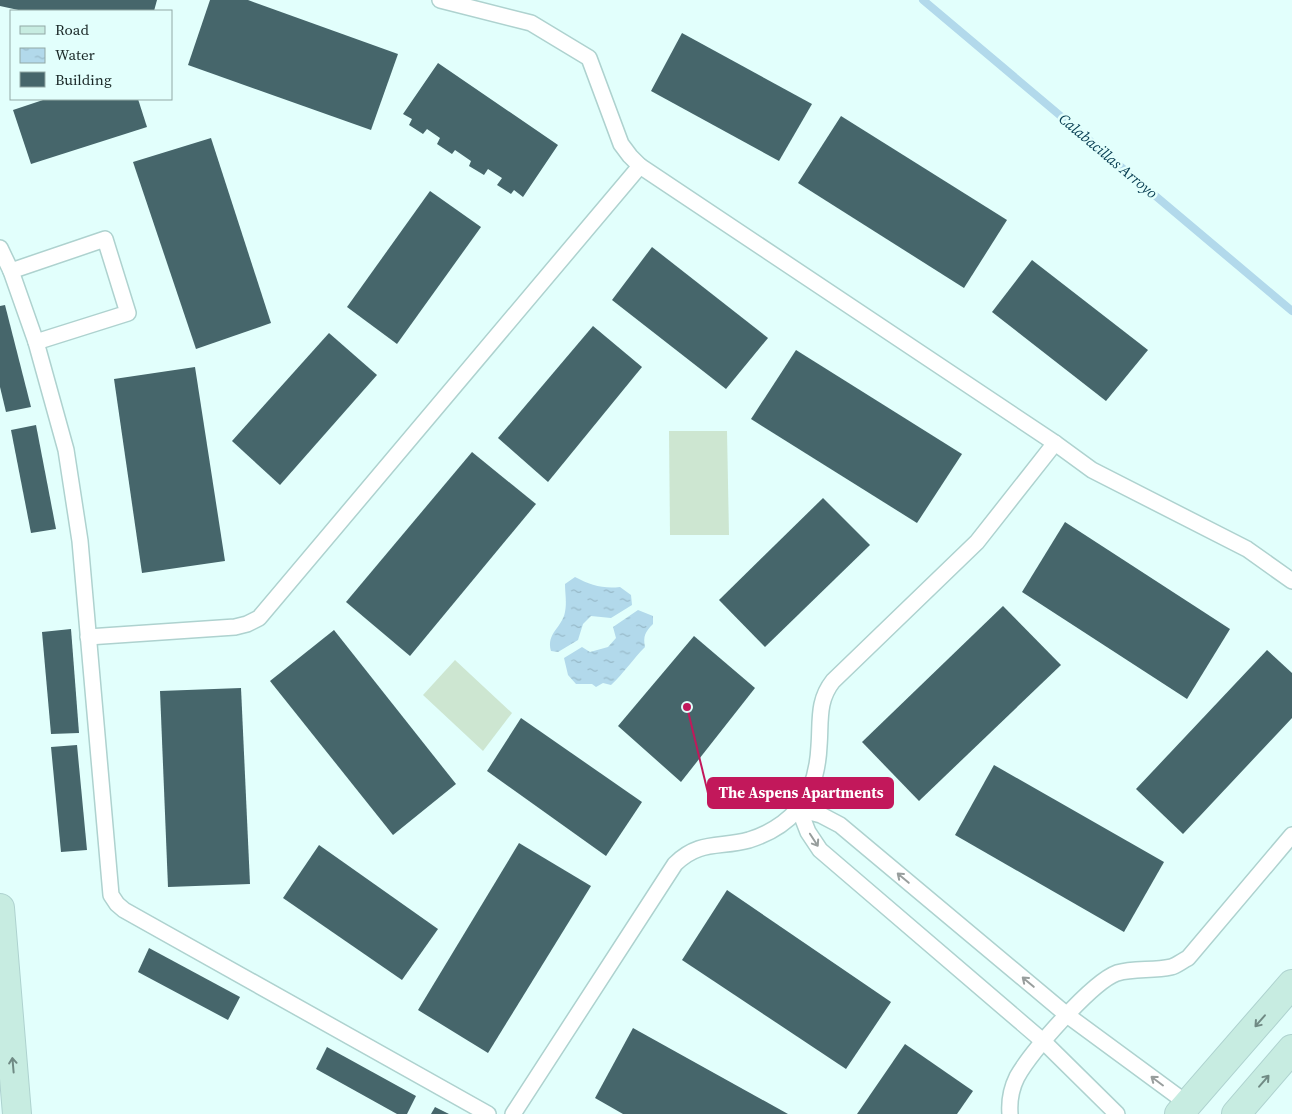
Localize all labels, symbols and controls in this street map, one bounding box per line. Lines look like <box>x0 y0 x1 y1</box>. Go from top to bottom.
legend <box>10 10 172 100</box>
text: Road <box>55 19 89 40</box>
text: Water <box>55 44 96 65</box>
text: Building <box>55 69 112 90</box>
water label: Calabacillas Arroyo <box>1055 108 1162 203</box>
callout: The Aspens Apartments <box>708 778 893 808</box>
text: The Aspens Apartments <box>719 782 884 803</box>
one-way arrow <box>809 833 819 847</box>
one-way arrow <box>897 872 910 884</box>
one-way arrow <box>1022 976 1035 988</box>
one-way arrow <box>1255 1014 1266 1027</box>
one-way arrow <box>8 1058 18 1074</box>
one-way arrow <box>1258 1075 1270 1088</box>
one-way arrow <box>1150 1076 1164 1086</box>

